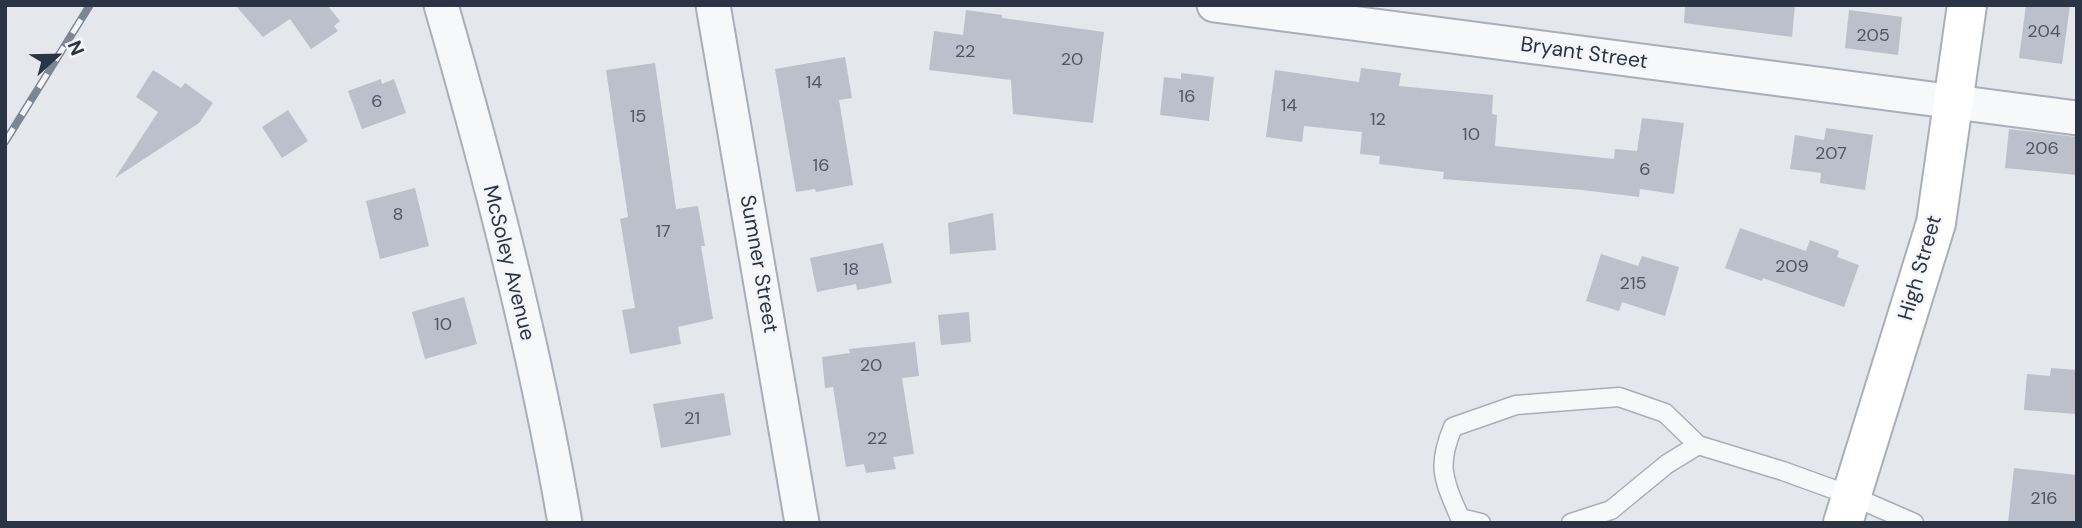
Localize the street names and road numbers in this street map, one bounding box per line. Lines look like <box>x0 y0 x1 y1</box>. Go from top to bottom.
street label: Bryant Street <box>1519 33 1649 75</box>
street label: McSoley Avenue <box>477 183 539 343</box>
street label: Sumner Street <box>733 193 783 335</box>
street label: High Street <box>1894 213 1948 323</box>

